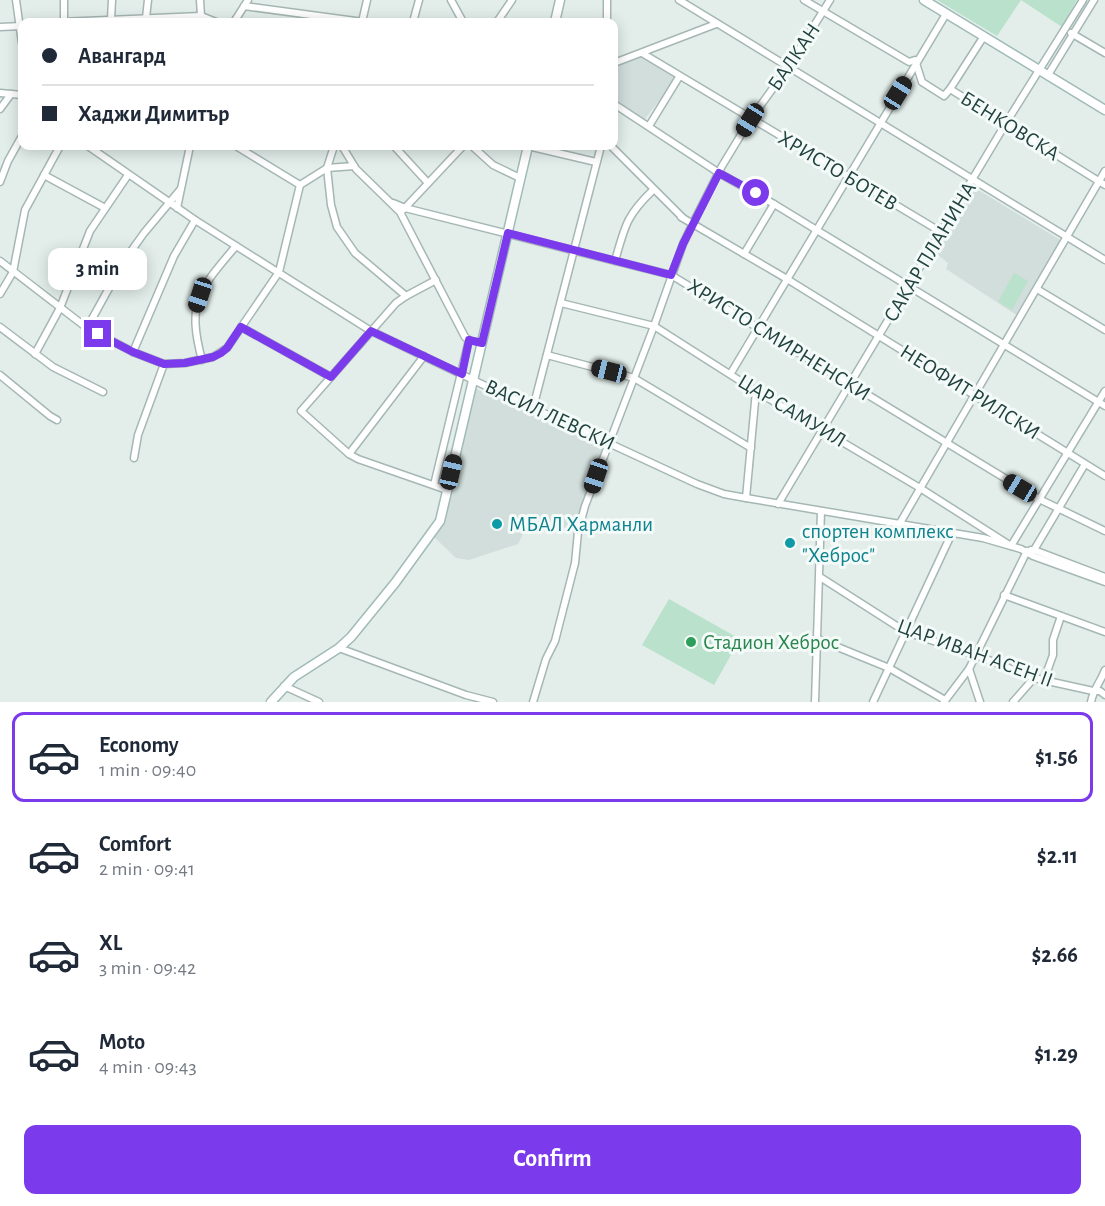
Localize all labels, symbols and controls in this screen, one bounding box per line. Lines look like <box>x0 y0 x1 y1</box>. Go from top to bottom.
street label: БАЛКАН <box>764 19 824 95</box>
text: Авангард <box>78 45 166 67</box>
car <box>881 73 915 113</box>
street label: БЕНКОВСКА <box>957 87 1063 165</box>
car <box>733 100 767 140</box>
text: Хаджи Димитър <box>78 103 229 125</box>
street label: ХРИСТО БОТЕВ <box>775 127 901 215</box>
street label: САКАР ПЛАНИНА <box>880 178 980 326</box>
route start <box>742 179 769 206</box>
callout: 3 min <box>48 247 148 289</box>
text: 3 min <box>76 259 119 279</box>
car <box>186 275 214 315</box>
street label: ХРИСТО СМИРНЕНСКИ <box>684 275 874 405</box>
route end <box>84 320 111 347</box>
street label: НЕОФИТ РИЛСКИ <box>896 341 1044 443</box>
car <box>589 358 629 384</box>
street label: ЦАР САМУИЛ <box>734 371 850 451</box>
street label: ВАСИЛ ЛЕВСКИ <box>482 376 618 454</box>
car <box>438 452 464 492</box>
car <box>582 456 610 496</box>
car <box>1000 471 1040 505</box>
place label: МБАЛ Харманли <box>509 514 653 535</box>
marker: МБАЛ Харманли <box>490 517 504 531</box>
place label: спортен комплекс "Хеброс" <box>802 521 954 566</box>
marker: спортен комплекс "Хеброс" <box>783 536 797 550</box>
street label: ЦАР ИВАН АСЕН II <box>894 615 1056 691</box>
place label: Стадион Хеброс <box>703 632 839 653</box>
marker: Стадион Хеброс <box>684 635 698 649</box>
icon: car <box>27 730 81 784</box>
text: Economy <box>99 734 179 756</box>
text: $1.56 <box>1035 746 1078 768</box>
text: 1 min · 09:40 <box>99 760 196 780</box>
icon: car <box>27 829 81 883</box>
text: Comfort <box>99 833 171 855</box>
text: $2.11 <box>1037 845 1078 867</box>
text: 2 min · 09:41 <box>99 859 195 879</box>
icon: car <box>27 928 81 982</box>
text: XL <box>99 932 122 954</box>
text: $2.66 <box>1031 944 1078 966</box>
text: 3 min · 09:42 <box>99 958 196 978</box>
icon: car <box>27 1027 81 1081</box>
text: Moto <box>99 1031 145 1053</box>
text: $1.29 <box>1034 1043 1078 1065</box>
text: 4 min · 09:43 <box>99 1057 197 1077</box>
button: Confirm <box>24 1125 1081 1194</box>

